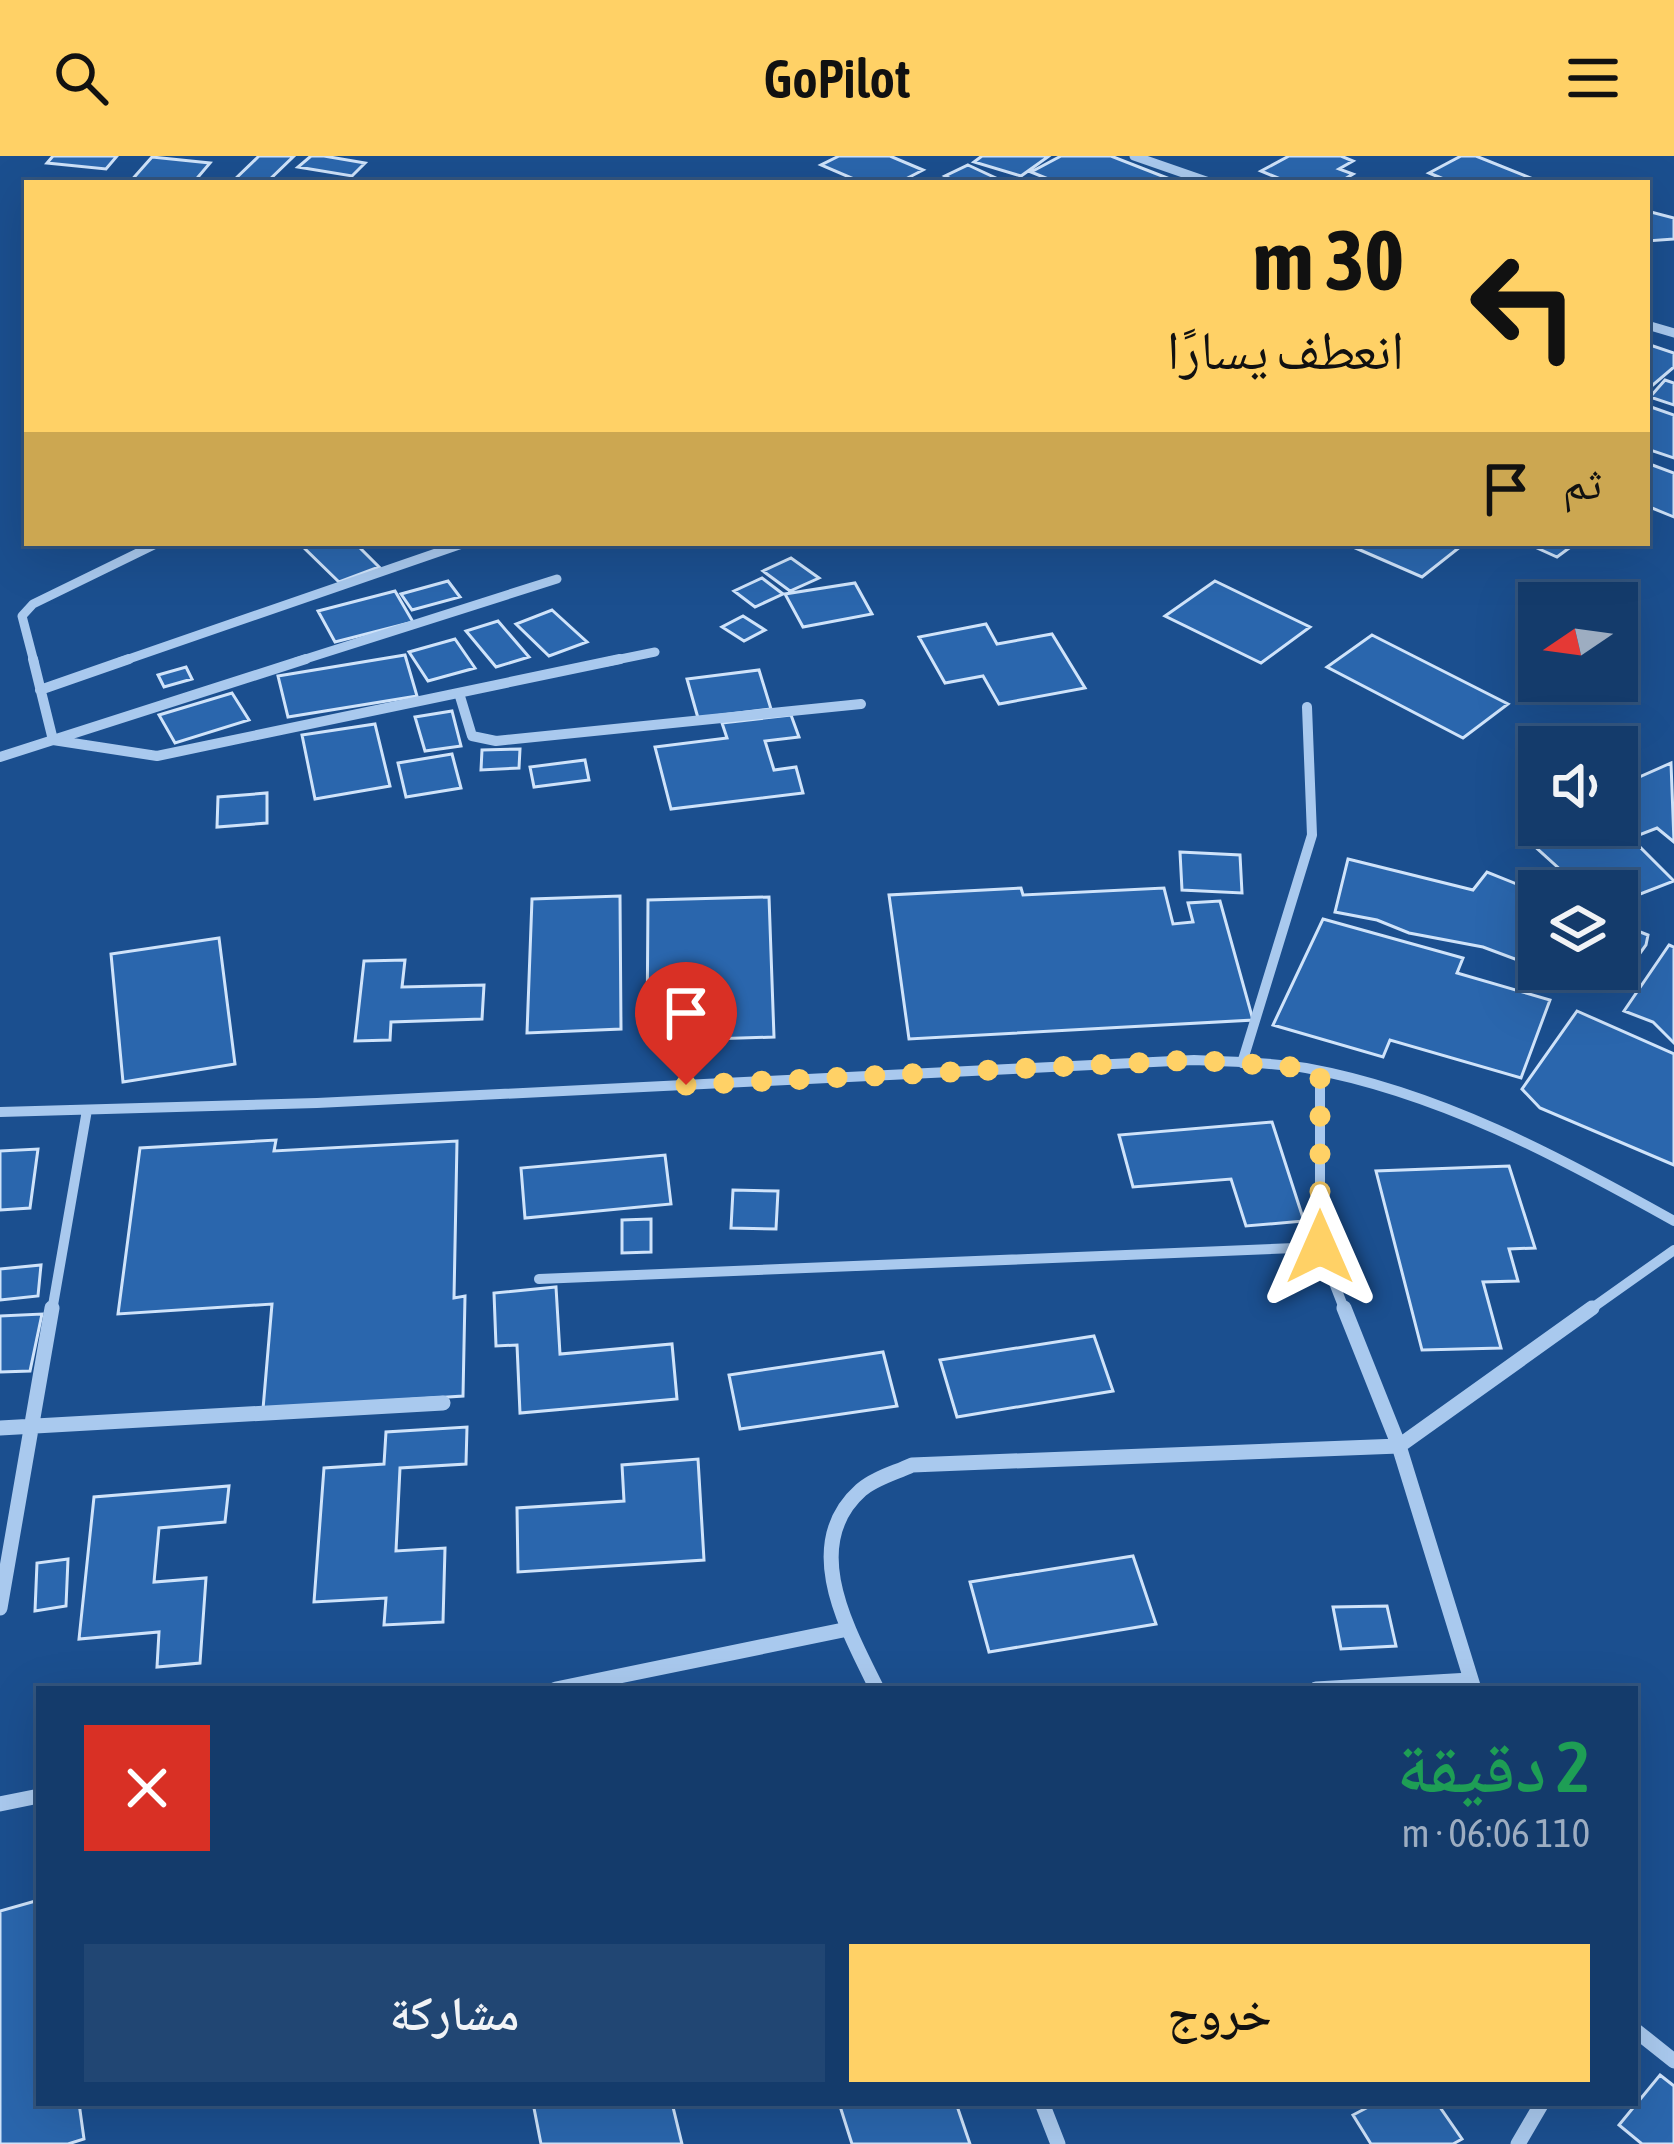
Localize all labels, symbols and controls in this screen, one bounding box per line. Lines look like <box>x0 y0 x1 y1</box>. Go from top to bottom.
icon: search <box>48 45 114 111</box>
icon: menu <box>1560 45 1626 111</box>
text: GoPilot <box>764 48 910 109</box>
text: 30 m <box>1253 212 1404 308</box>
icon: left <box>1446 228 1602 384</box>
text: انعطف يسارًا <box>1167 319 1404 380</box>
icon: arrive <box>1473 456 1539 522</box>
text: ثم <box>1563 457 1602 509</box>
north arrow <box>1518 582 1638 702</box>
map controls <box>1518 582 1638 990</box>
button: sound <box>1518 726 1638 846</box>
button: layers <box>1518 870 1638 990</box>
pin <box>635 962 737 1085</box>
icon: arrive <box>653 980 719 1046</box>
position arrow <box>1257 1184 1383 1310</box>
button: close <box>84 1725 210 1851</box>
text: 2 دقيقة <box>1397 1725 1590 1807</box>
text: 110 m · 06:06 <box>1402 1811 1590 1855</box>
button: مشاركة <box>84 1944 825 2082</box>
button: خروج <box>849 1944 1590 2082</box>

